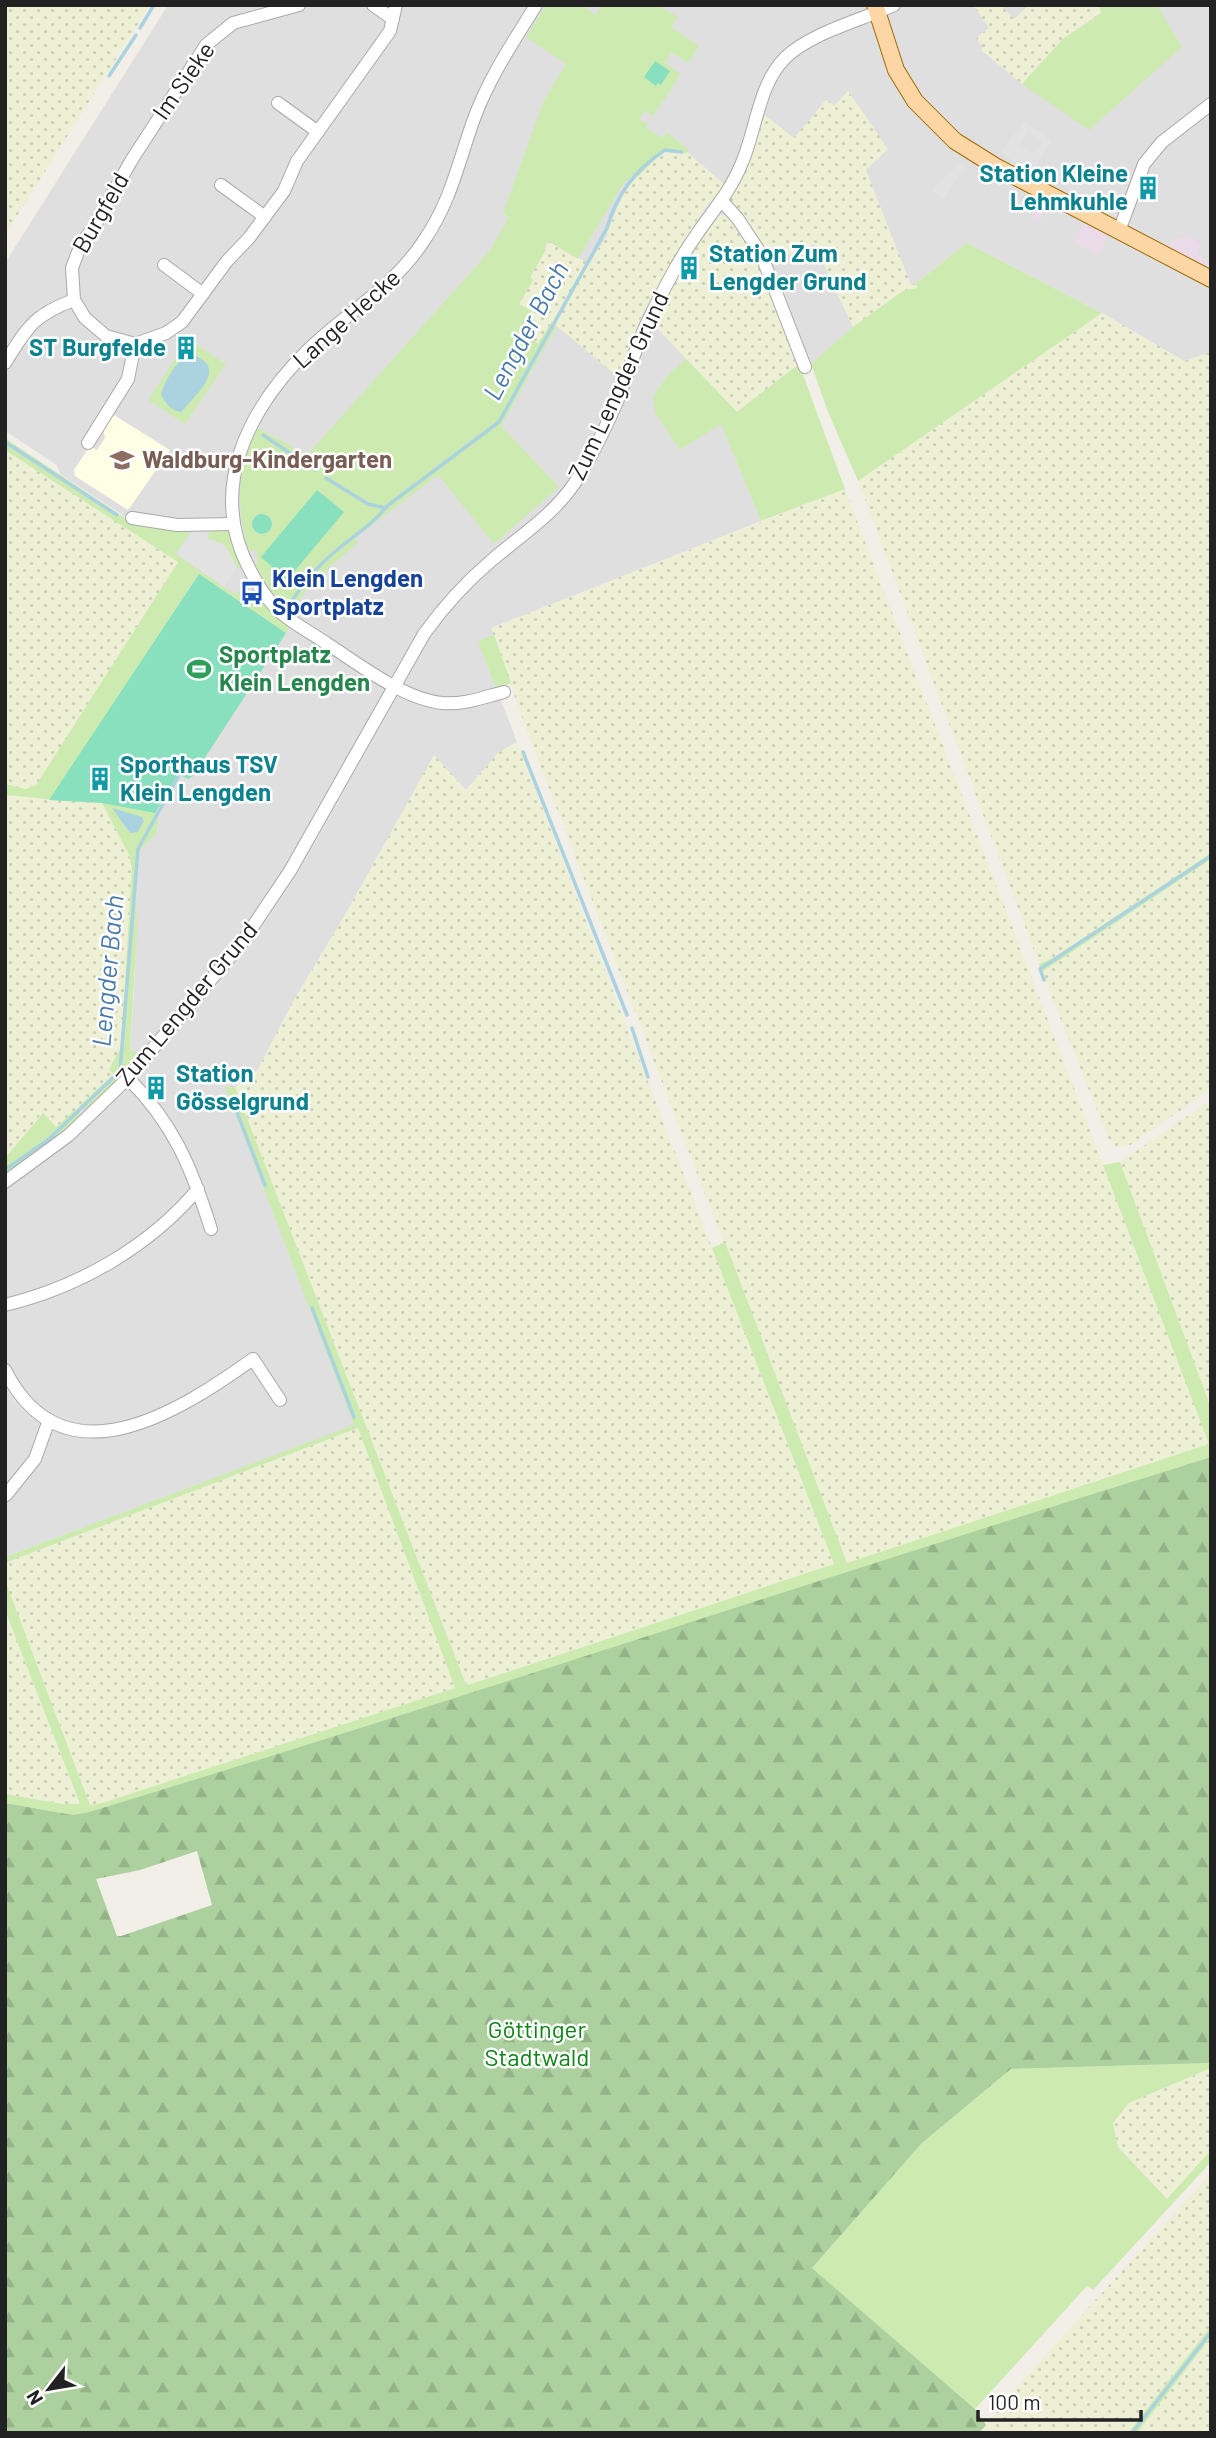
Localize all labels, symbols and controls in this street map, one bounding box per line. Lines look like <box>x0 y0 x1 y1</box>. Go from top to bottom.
street label: Im Sieke <box>146 36 220 125</box>
place label: Station Kleine Lehmkuhle <box>979 158 1128 215</box>
street label: Burgfeld <box>65 167 134 257</box>
building icon: Station Kleine Lehmkuhle <box>1134 174 1162 202</box>
place label: Station Zum Lengder Grund <box>709 238 867 295</box>
building icon: Station Zum Lengder Grund <box>675 254 703 282</box>
water label: Lengder Bach <box>475 256 574 405</box>
street label: Lange Hecke <box>286 262 406 374</box>
street label: Zum Lengder Grund <box>561 287 674 484</box>
place label: ST Burgfelde <box>29 332 166 361</box>
building icon: ST Burgfelde <box>172 334 200 362</box>
place label: Waldburg-Kindergarten <box>142 444 392 473</box>
school or university icon: Waldburg-Kindergarten <box>108 446 136 474</box>
place label: Klein Lengden Sportplatz <box>272 563 423 620</box>
bus stop icon: Klein Lengden Sportplatz <box>238 579 266 607</box>
place label: Sportplatz Klein Lengden <box>219 639 370 696</box>
sports icon: Sportplatz Klein Lengden <box>185 655 213 683</box>
place label: Sporthaus TSV Klein Lengden <box>120 749 278 806</box>
building icon: Sporthaus TSV Klein Lengden <box>86 765 114 793</box>
water label: Lengder Bach <box>84 894 129 1048</box>
street label: Zum Lengder Grund <box>109 915 263 1091</box>
place label: Station Gösselgrund <box>176 1058 309 1115</box>
building icon: Station Gösselgrund <box>142 1074 170 1102</box>
park label: Göttinger Stadtwald <box>485 2014 589 2071</box>
north arrow <box>14 2354 84 2424</box>
scale bar <box>978 2378 1141 2422</box>
text: N <box>21 2387 47 2409</box>
text: 100 m <box>988 2389 1041 2414</box>

